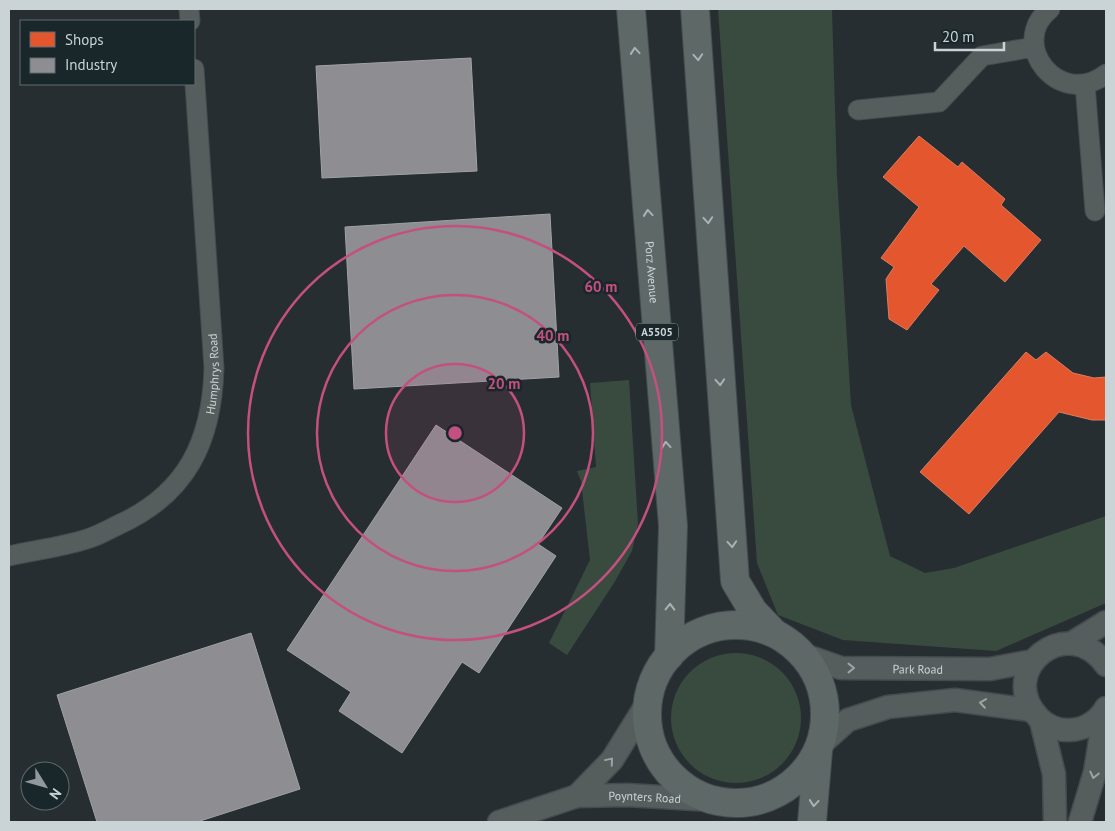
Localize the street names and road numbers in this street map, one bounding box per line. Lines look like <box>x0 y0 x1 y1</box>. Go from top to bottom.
street label: Porz Avenue <box>642 241 662 304</box>
road number: A5505 <box>636 324 678 341</box>
street label: Humphrys Road <box>202 333 222 415</box>
street label: Park Road <box>893 661 943 676</box>
street label: Poynters Road <box>608 787 681 806</box>

